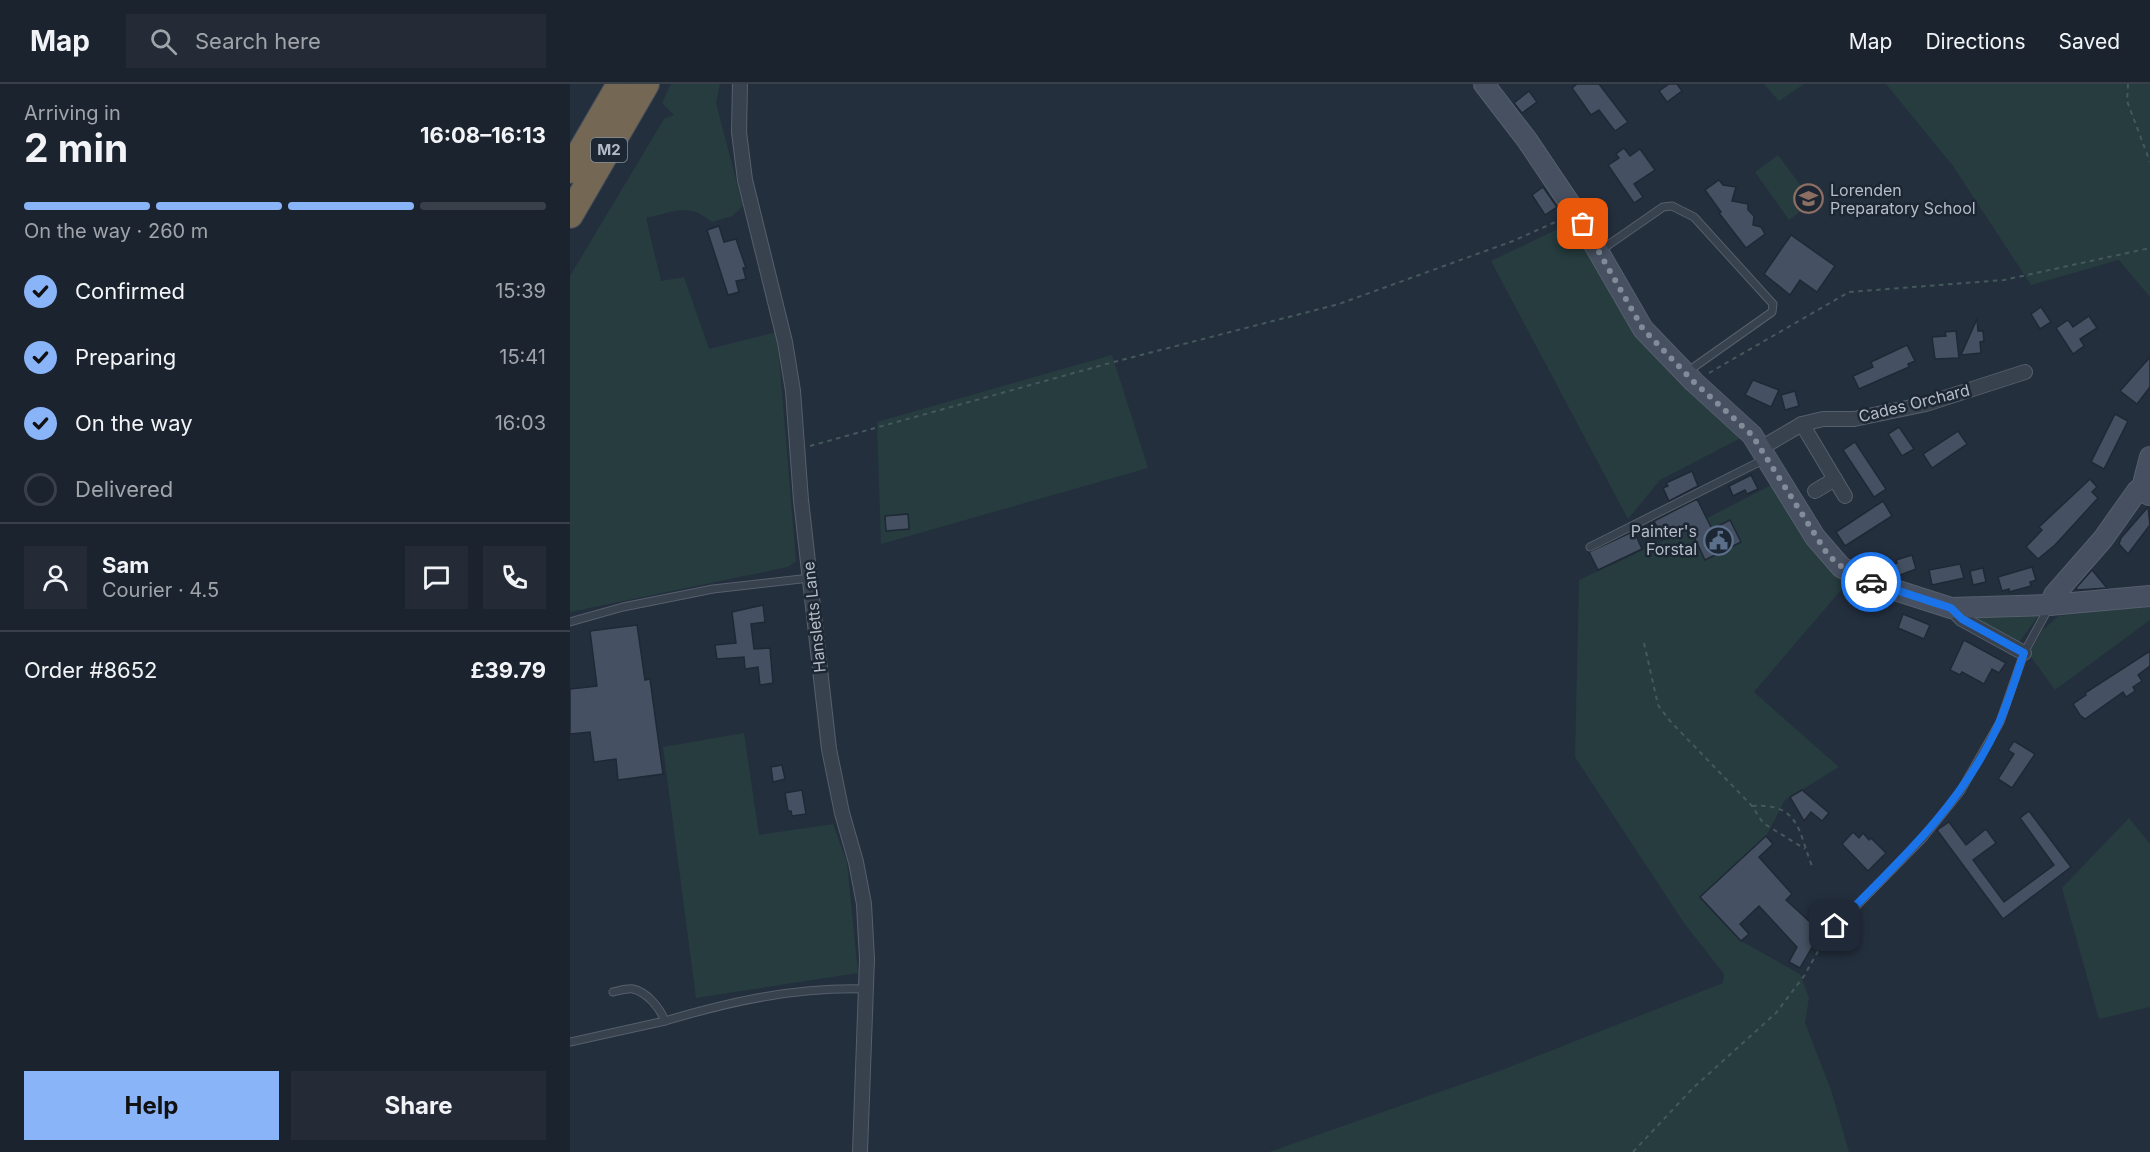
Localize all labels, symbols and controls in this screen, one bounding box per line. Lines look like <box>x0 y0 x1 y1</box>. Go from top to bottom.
search box <box>126 14 546 68</box>
text: Map <box>30 24 90 58</box>
icon: search <box>147 25 180 58</box>
text: Search here <box>195 28 321 54</box>
text: Map <box>1849 29 1892 54</box>
text: Directions <box>1925 29 2026 54</box>
text: Saved <box>2059 29 2120 54</box>
text: Arriving in <box>24 101 121 125</box>
text: 16:08–16:13 <box>420 122 546 148</box>
text: 2 min <box>24 124 128 171</box>
road number: M2 <box>591 138 627 162</box>
place label: Lorenden Preparatory School <box>1830 180 1976 218</box>
school or university icon: Lorenden Preparatory School <box>1793 183 1825 215</box>
pin <box>1557 198 1608 249</box>
icon: bag <box>1566 207 1599 240</box>
text: On the way · 260 m <box>24 219 208 243</box>
icon: check <box>24 275 57 308</box>
text: Confirmed <box>75 278 185 304</box>
text: 15:39 <box>495 279 546 303</box>
icon: check <box>24 341 57 374</box>
text: Preparing <box>75 344 176 370</box>
text: 15:41 <box>499 345 546 369</box>
street label: Cades Orchard <box>1856 380 1972 426</box>
icon: check <box>24 407 57 440</box>
text: On the way <box>75 410 193 436</box>
text: 16:03 <box>495 411 546 435</box>
text: Delivered <box>75 476 173 502</box>
place label: Painter's Forstal <box>1631 521 1697 559</box>
public building icon: Painter's Forstal <box>1702 524 1734 556</box>
button: person <box>24 546 87 609</box>
button: chat <box>405 546 468 609</box>
button: phone <box>483 546 546 609</box>
text: Sam <box>102 552 149 578</box>
courier <box>1841 552 1901 612</box>
street label: Hansletts Lane <box>798 560 830 674</box>
icon: car <box>1855 566 1888 599</box>
text: Courier · 4.5 <box>102 578 219 602</box>
text: Order #8652 <box>24 657 157 683</box>
text: £39.79 <box>470 657 546 683</box>
pin <box>1809 900 1860 951</box>
icon: home <box>1818 909 1851 942</box>
button: Help <box>24 1071 279 1140</box>
button: Share <box>291 1071 546 1140</box>

